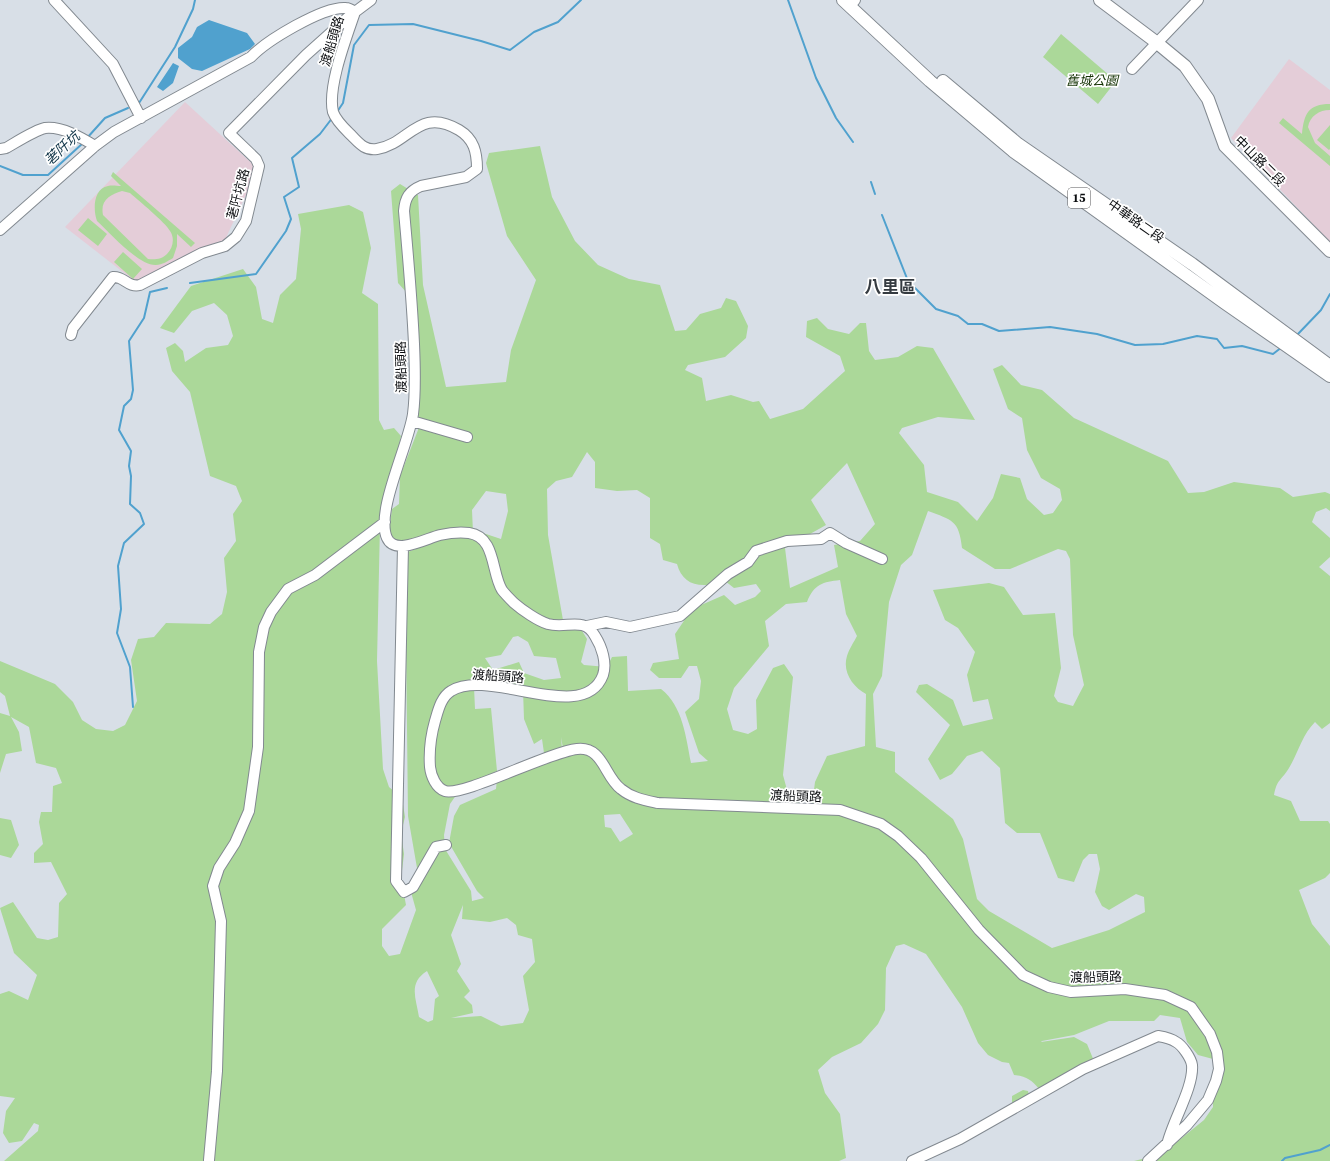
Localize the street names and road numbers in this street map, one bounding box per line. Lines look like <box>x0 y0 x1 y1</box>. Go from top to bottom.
street label: 渡船頭路 <box>316 14 348 68</box>
street label: 中山路二段 <box>1231 132 1289 190</box>
street label: 荖阡坑路 <box>223 167 253 221</box>
road number: 15 <box>1068 188 1090 208</box>
street label: 中華路二段 <box>1104 195 1168 247</box>
street label: 渡船頭路 <box>392 341 410 393</box>
street label: 渡船頭路 <box>471 666 525 686</box>
street label: 渡船頭路 <box>770 787 822 805</box>
street label: 渡船頭路 <box>1070 968 1122 986</box>

